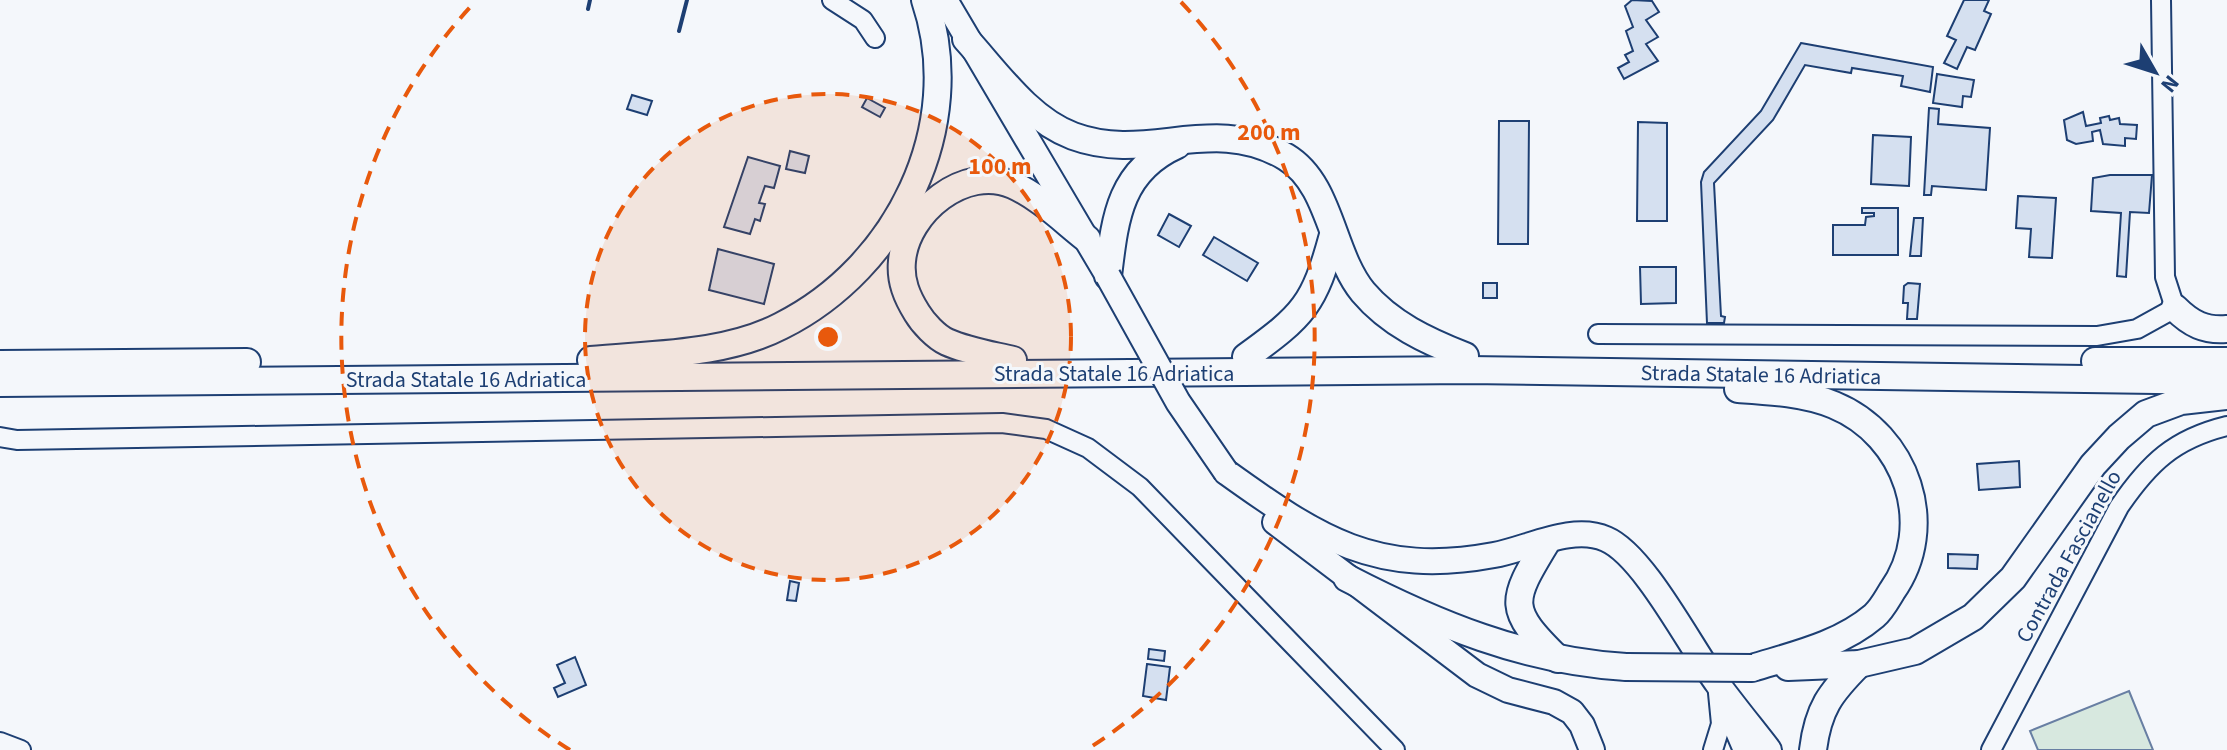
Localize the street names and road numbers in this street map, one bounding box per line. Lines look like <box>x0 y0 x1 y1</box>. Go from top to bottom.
street label: Strada Statale 16 Adriatica <box>1640 357 1882 393</box>
street label: Strada Statale 16 Adriatica <box>994 358 1234 390</box>
street label: Strada Statale 16 Adriatica <box>346 364 586 396</box>
street label: Contrada Fascianello <box>2008 464 2130 649</box>

